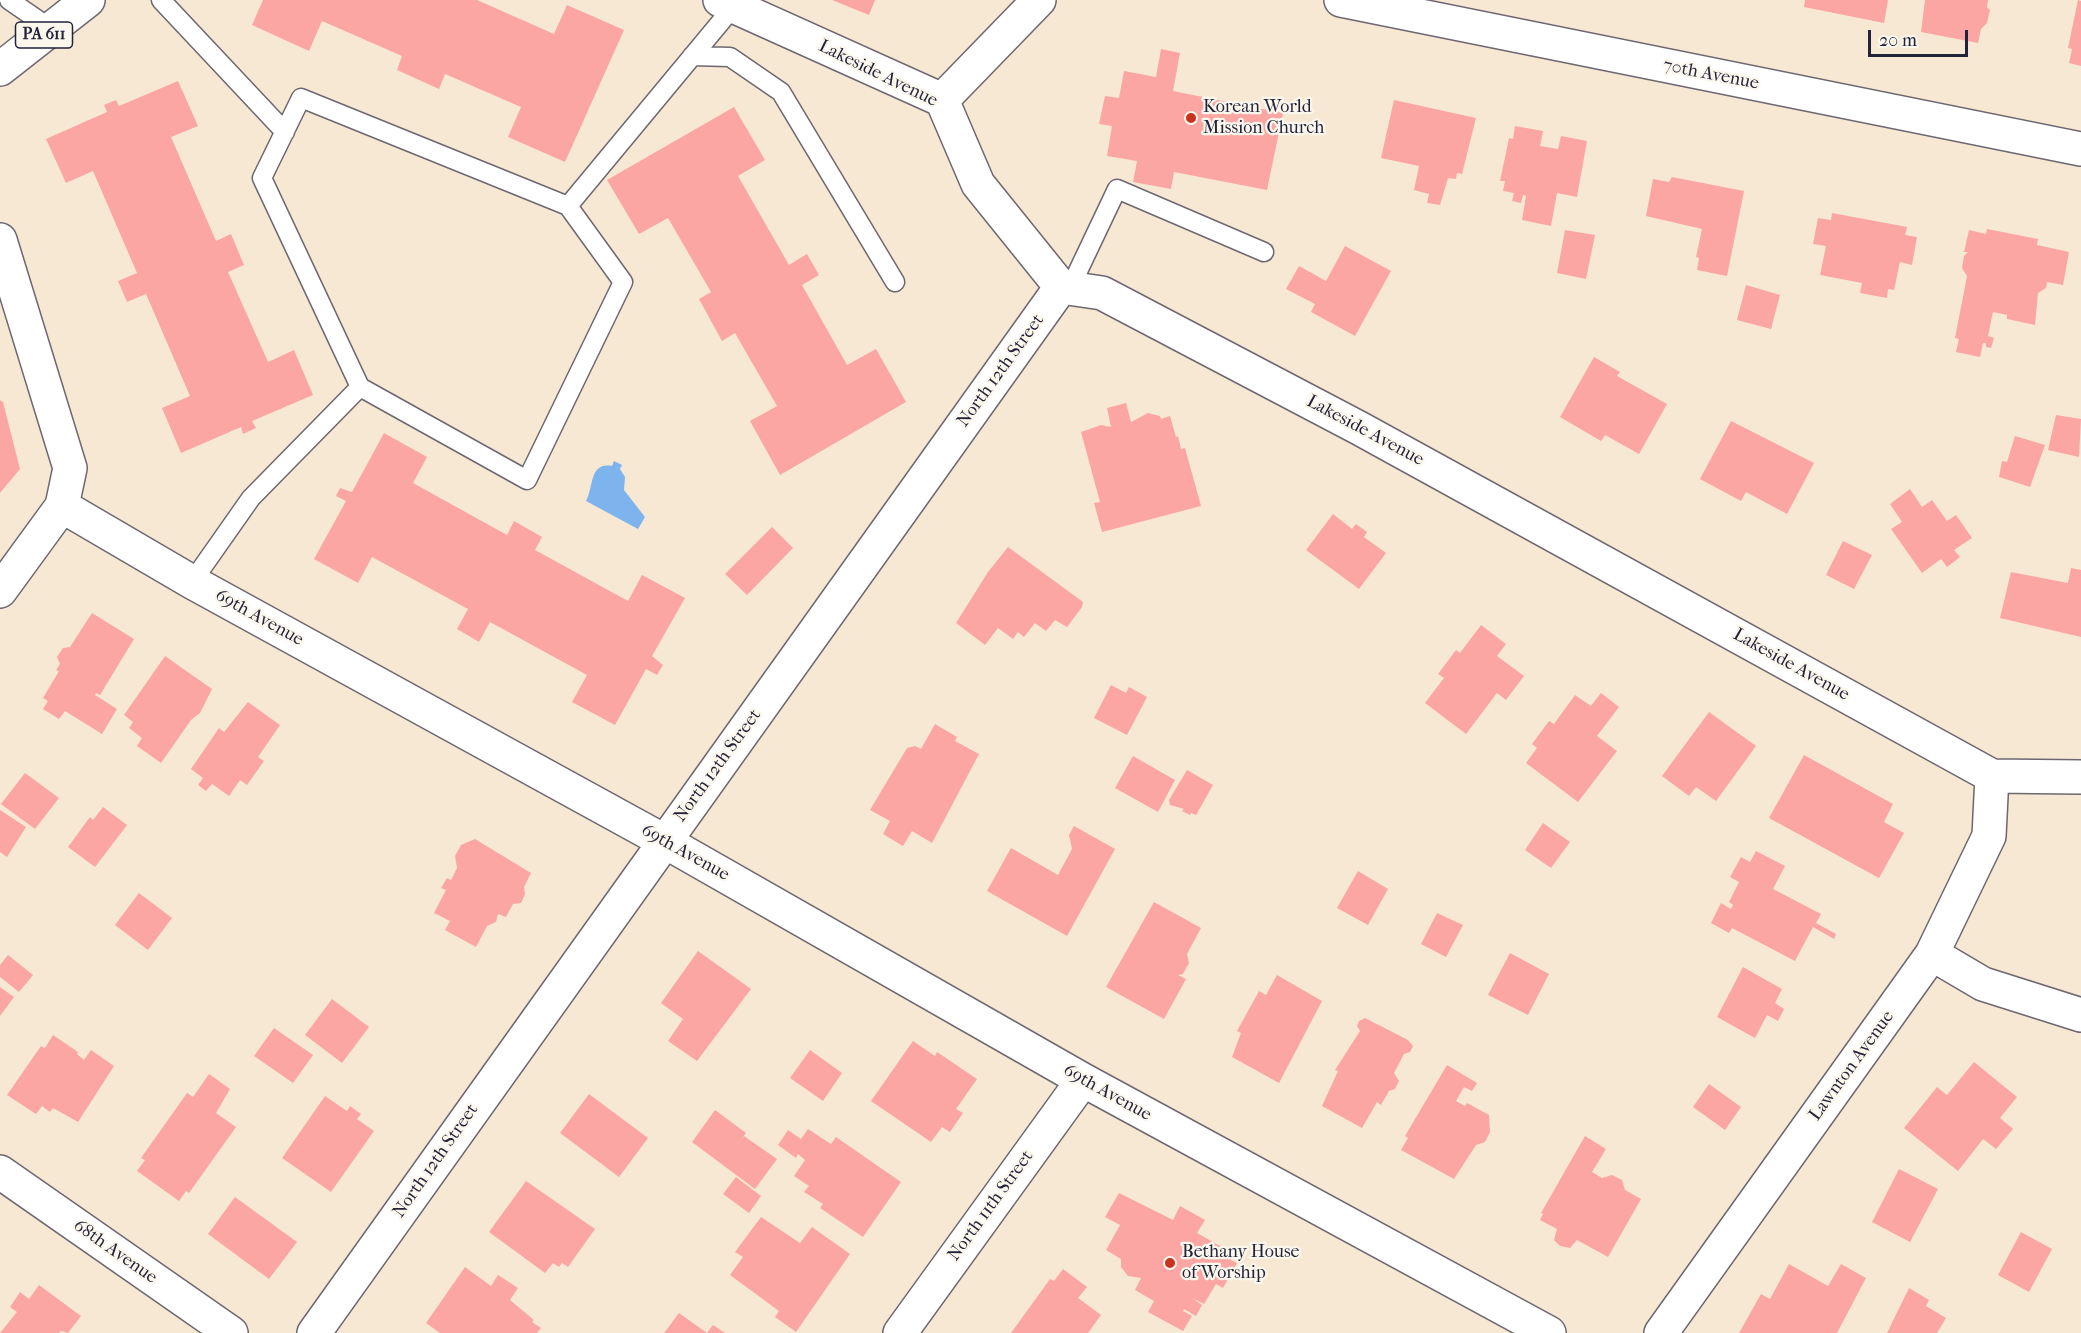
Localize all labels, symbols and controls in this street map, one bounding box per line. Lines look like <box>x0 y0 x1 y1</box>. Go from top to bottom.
scale bar <box>1871 18 1972 56</box>
road number: PA 611 <box>15 22 72 48</box>
text: 20 m <box>1879 30 1917 51</box>
street label: Lakeside Avenue <box>815 36 941 112</box>
street label: 70th Avenue <box>1661 55 1761 95</box>
place label: Korean World Mission Church <box>1203 97 1324 140</box>
marker: Korean World Mission Church <box>1184 111 1198 125</box>
street label: North 12th Street <box>953 310 1049 432</box>
street label: Lakeside Avenue <box>1303 391 1427 471</box>
street label: 69th Avenue <box>211 585 307 651</box>
street label: Lakeside Avenue <box>1729 624 1853 706</box>
street label: North 12th Street <box>670 705 766 827</box>
street label: 69th Avenue <box>637 820 733 886</box>
street label: Lawnton Avenue <box>1805 1007 1899 1125</box>
street label: 69th Avenue <box>1059 1060 1155 1126</box>
street label: North 12th Street <box>389 1100 483 1222</box>
street label: North 11th Street <box>944 1147 1038 1265</box>
street label: 68th Avenue <box>69 1215 161 1289</box>
place label: Bethany House of Worship <box>1182 1242 1300 1284</box>
marker: Bethany House of Worship <box>1163 1256 1177 1270</box>

